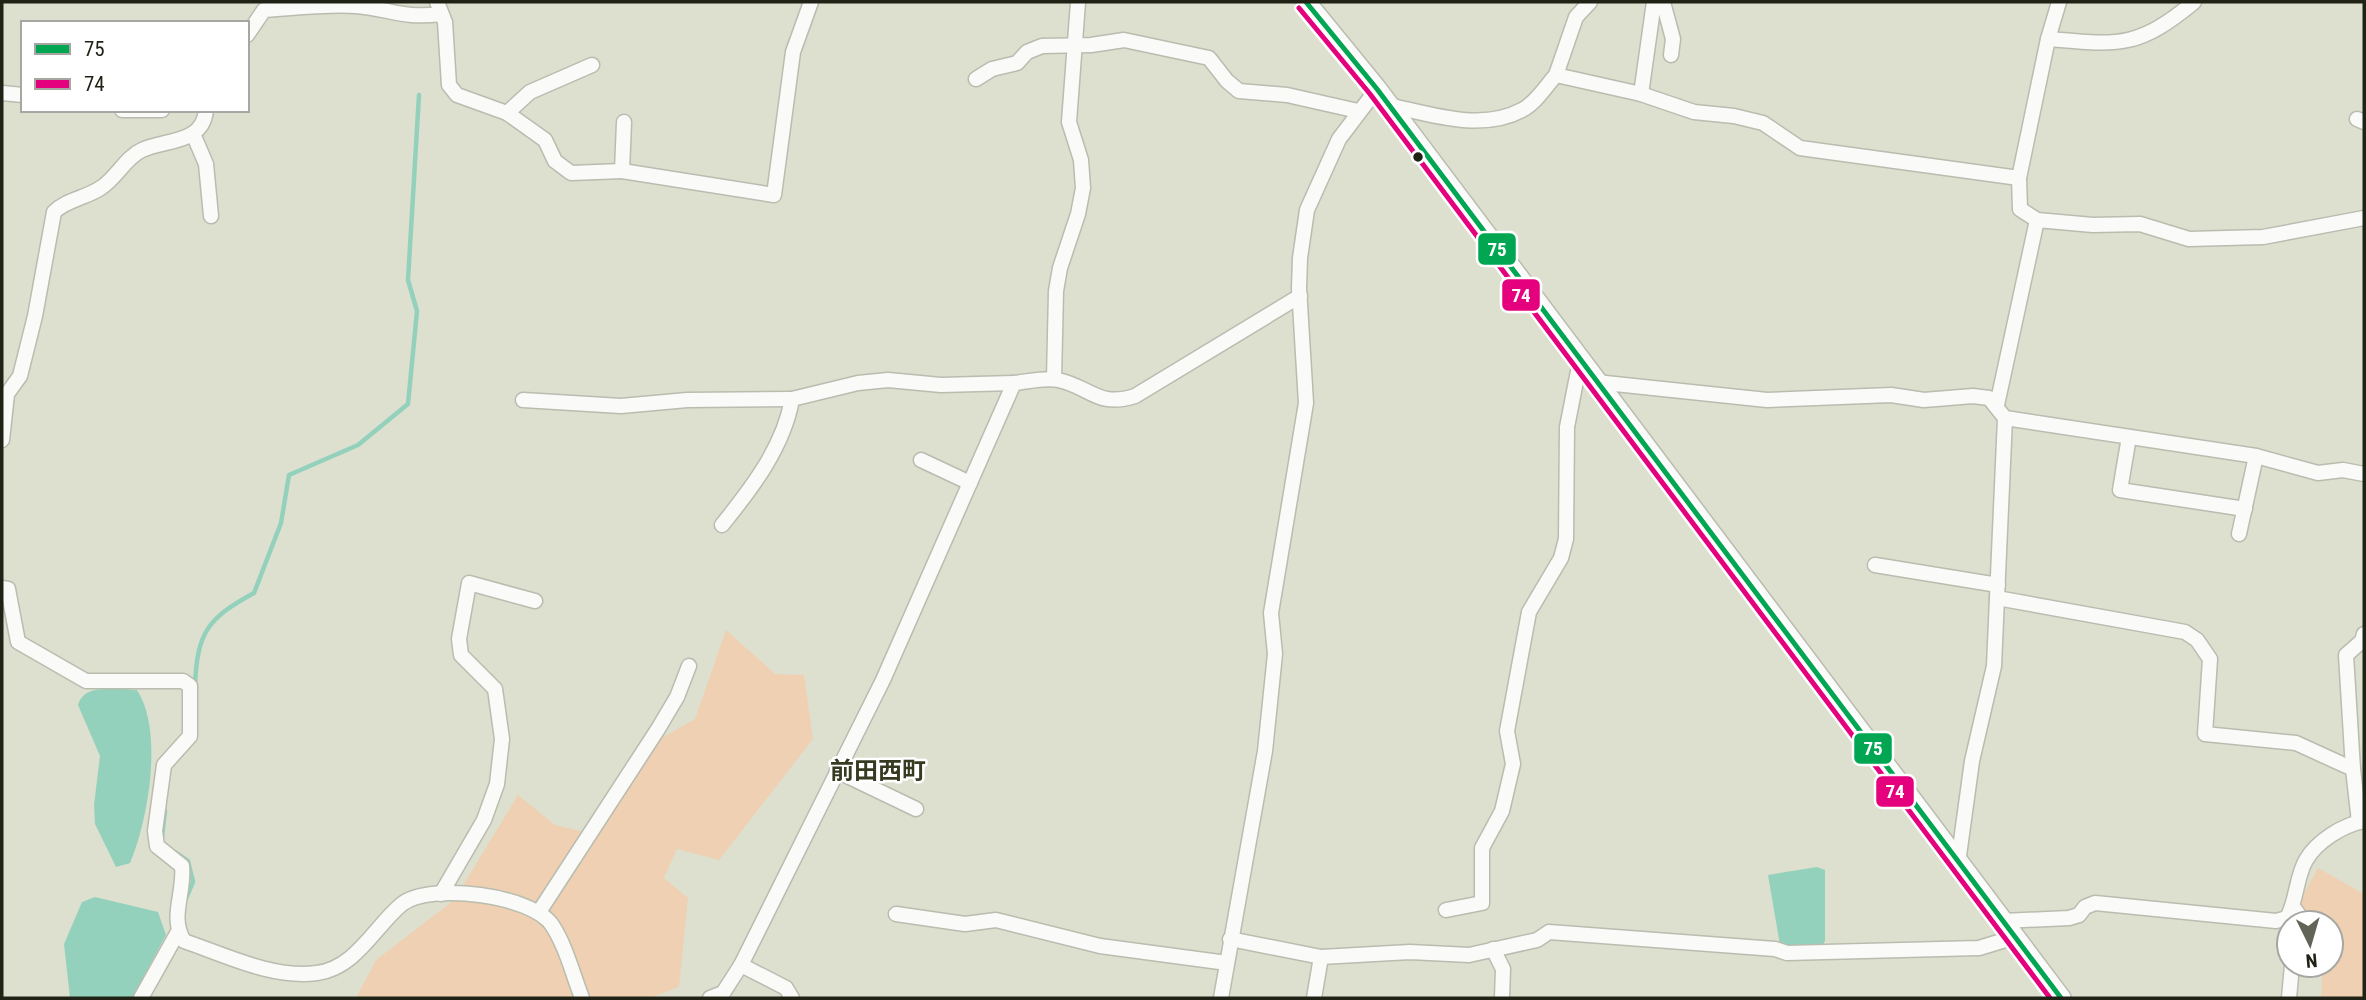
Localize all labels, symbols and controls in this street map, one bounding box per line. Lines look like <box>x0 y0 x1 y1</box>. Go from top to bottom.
legend <box>21 21 248 112</box>
text: 75 <box>84 37 105 61</box>
text: 74 <box>84 72 105 96</box>
unlabelled marker <box>1411 150 1425 164</box>
line badge: 75 <box>1477 232 1517 266</box>
text: 75 <box>1487 238 1507 261</box>
line badge: 74 <box>1501 278 1541 312</box>
text: 74 <box>1511 284 1531 307</box>
line badge: 75 <box>1853 732 1893 765</box>
text: 75 <box>1863 737 1883 760</box>
district label: 前田西町 <box>830 757 926 785</box>
line badge: 74 <box>1875 775 1915 808</box>
text: 74 <box>1885 780 1905 803</box>
north arrow <box>2275 909 2345 979</box>
text: N <box>2305 948 2318 972</box>

